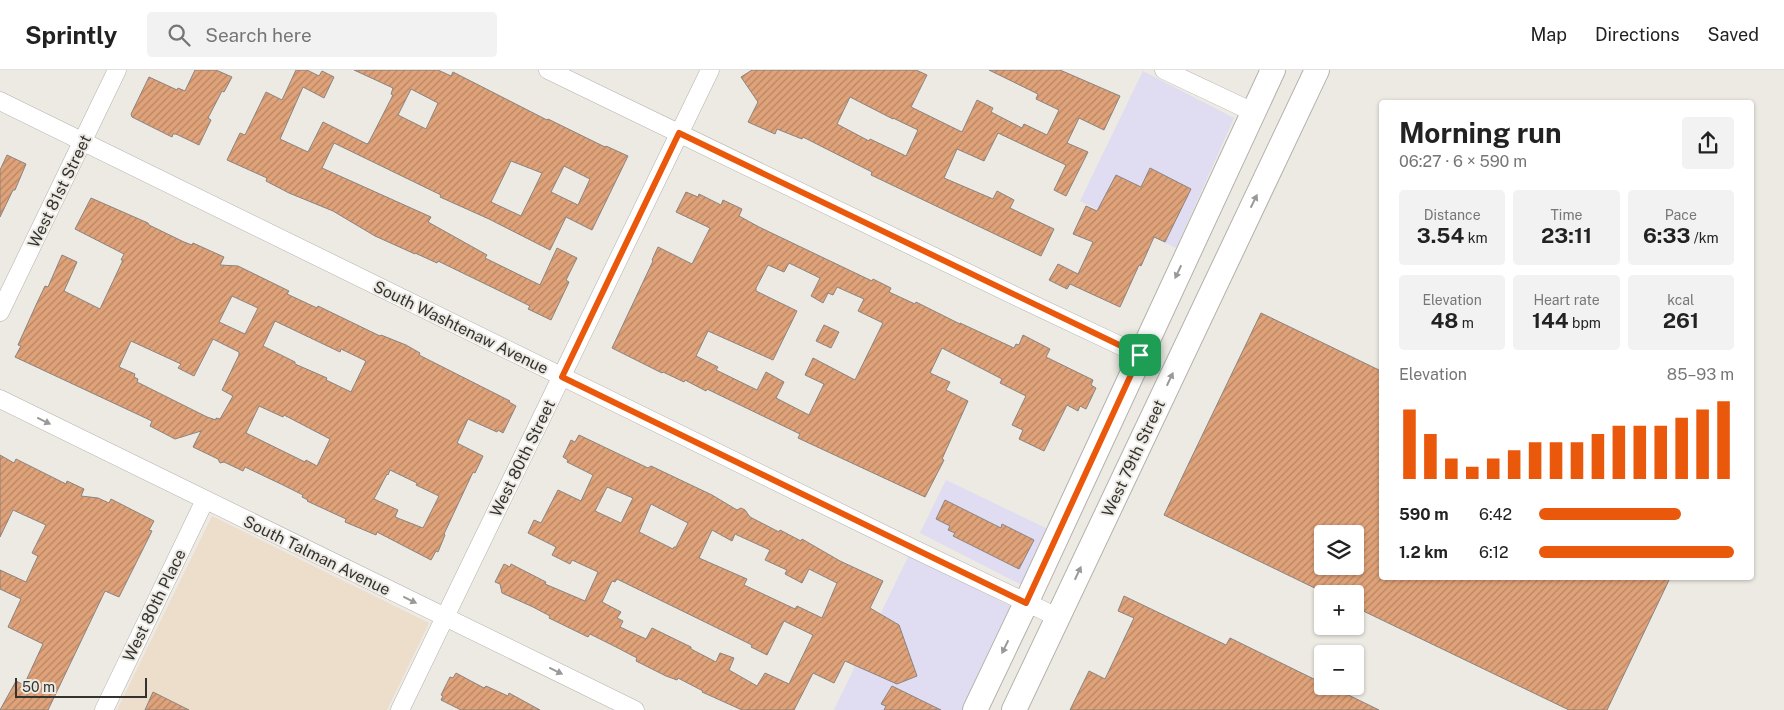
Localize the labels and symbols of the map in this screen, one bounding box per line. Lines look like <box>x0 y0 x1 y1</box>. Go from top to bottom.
street label: West 81st Street <box>24 132 95 251</box>
one-way arrow <box>1250 194 1258 209</box>
one-way arrow <box>1174 265 1182 279</box>
street label: South Washtenaw Avenue <box>370 277 551 378</box>
pin <box>1119 334 1161 376</box>
one-way arrow <box>1166 372 1174 386</box>
street label: West 80th Street <box>486 397 559 520</box>
street label: West 79th Street <box>1098 397 1169 520</box>
one-way arrow <box>37 417 51 425</box>
street label: South Talman Avenue <box>240 512 393 599</box>
street label: West 80th Place <box>119 546 190 664</box>
one-way arrow <box>1074 566 1082 581</box>
one-way arrow <box>403 596 417 604</box>
one-way arrow <box>1001 639 1009 654</box>
one-way arrow <box>549 667 563 675</box>
scale bar <box>15 675 148 698</box>

